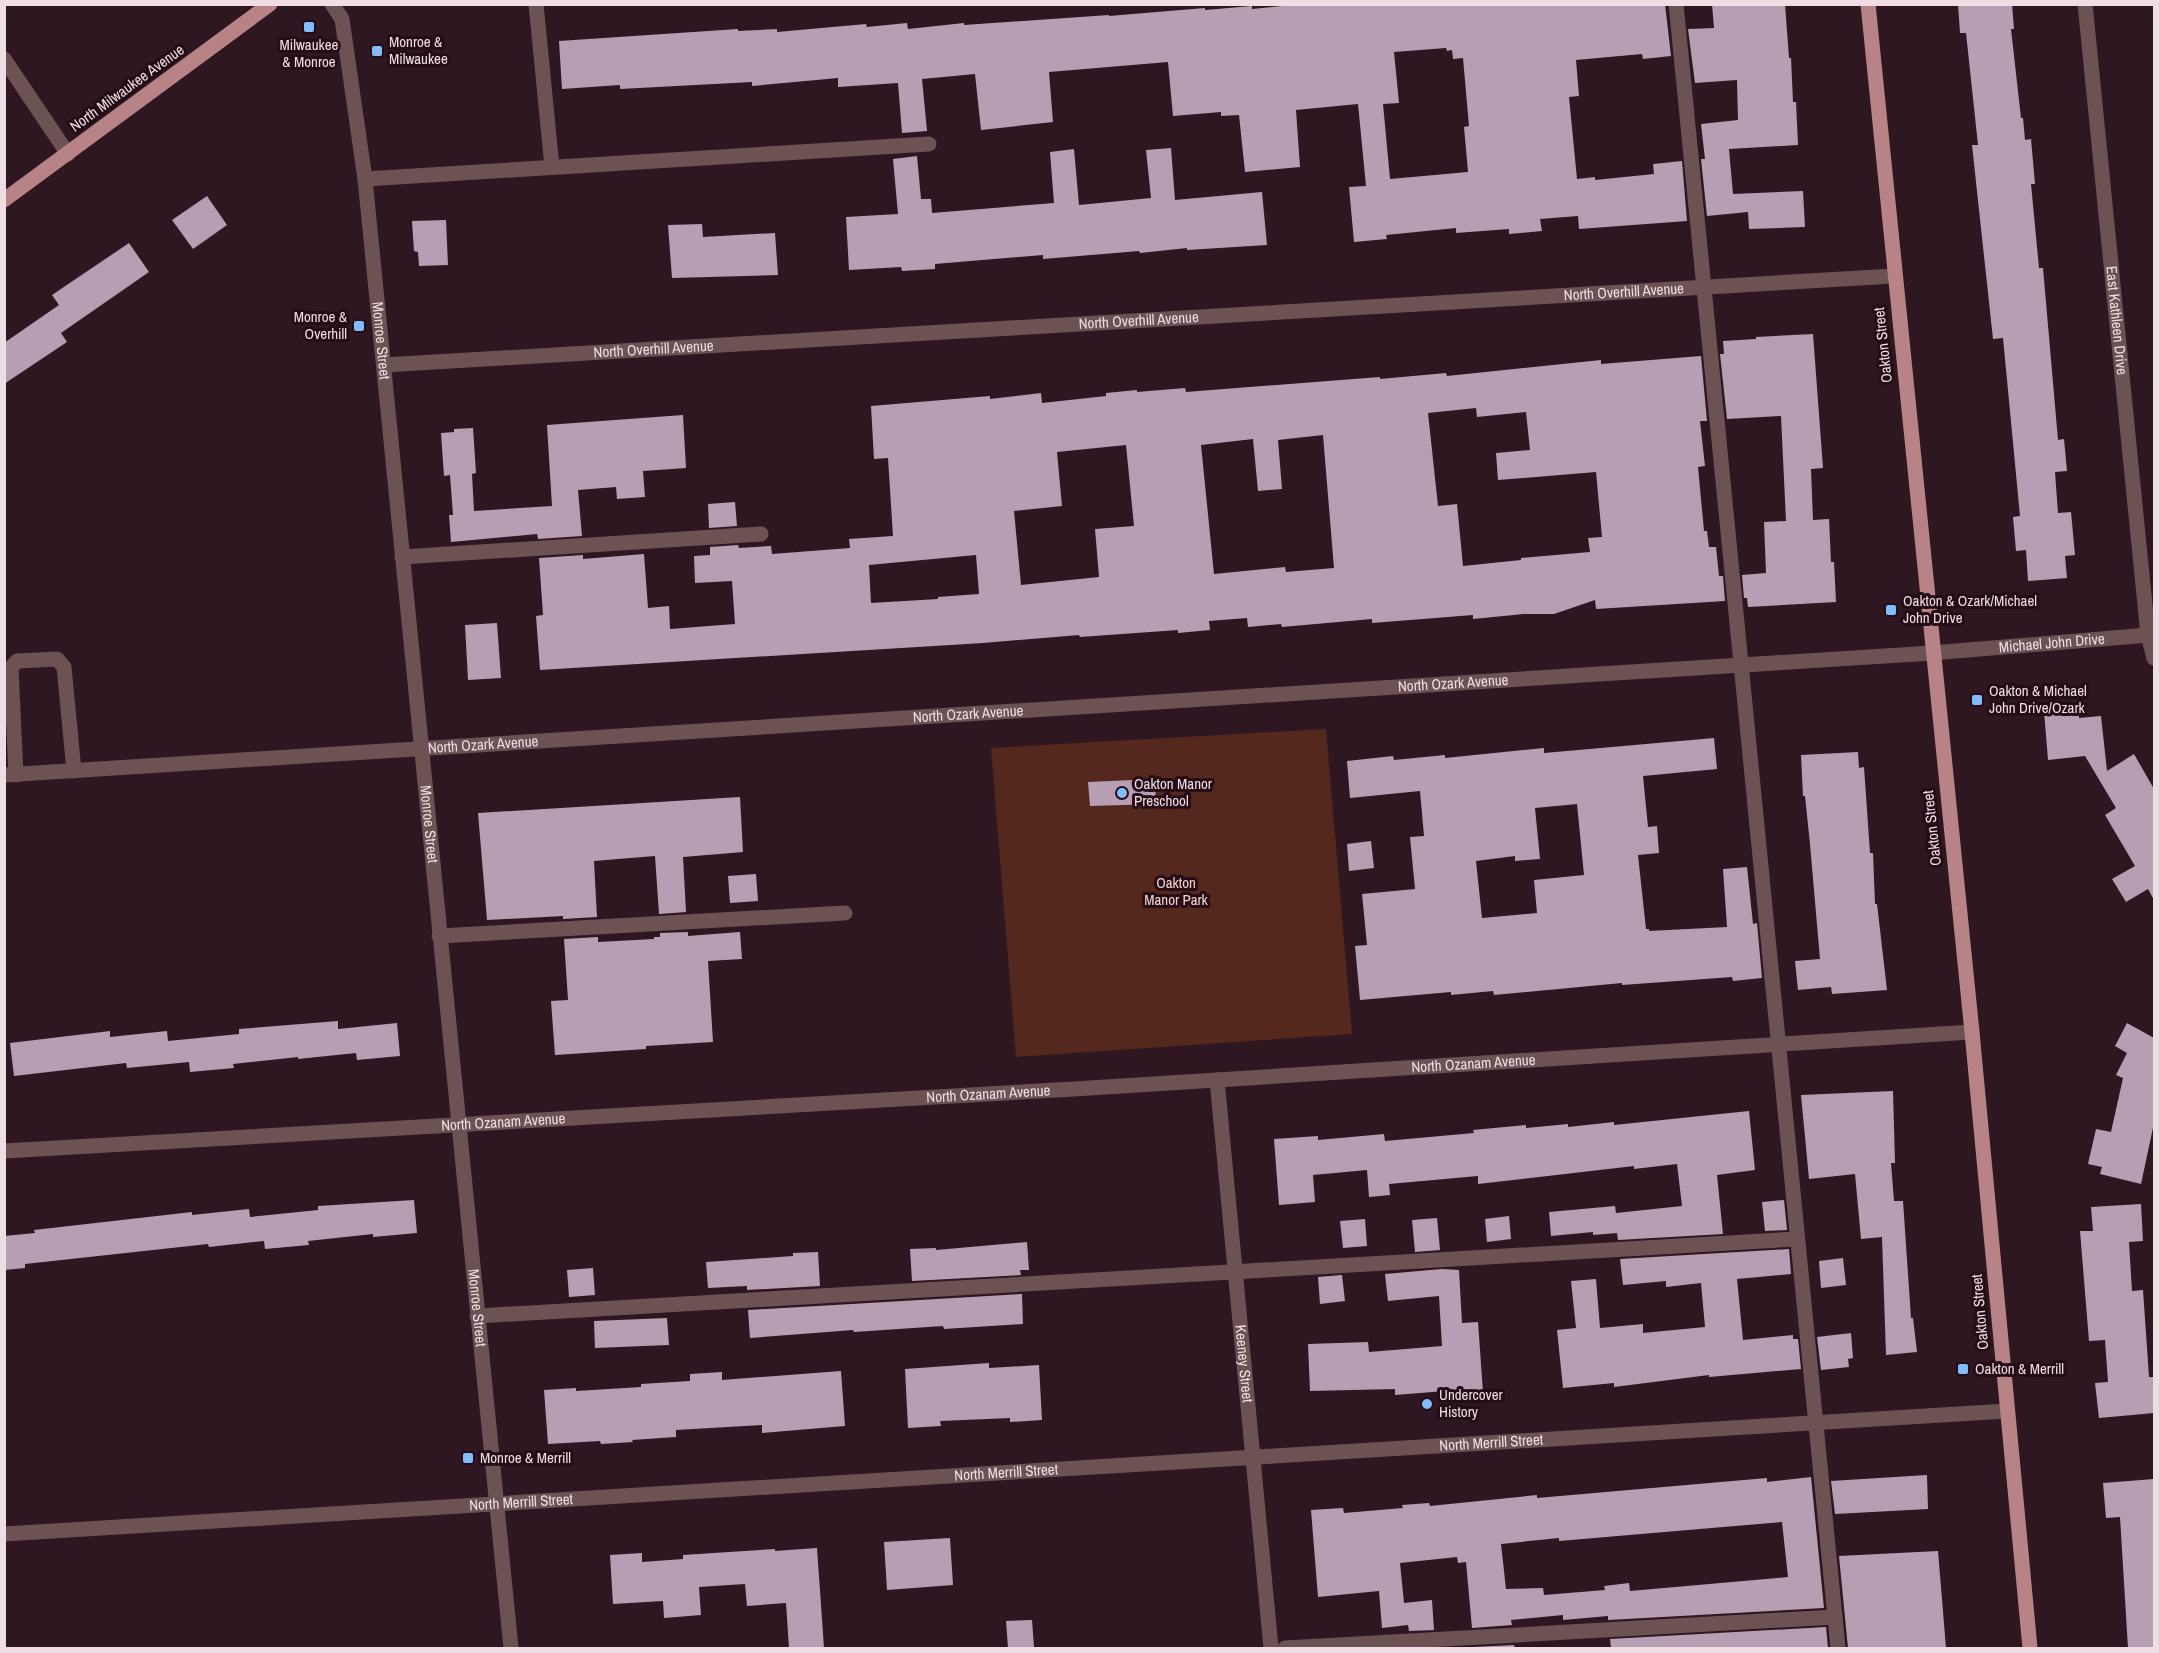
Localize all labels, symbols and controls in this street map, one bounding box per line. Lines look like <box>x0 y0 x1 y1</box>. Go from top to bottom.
marker: Milwaukee & Monroe <box>302 20 316 34</box>
place label: Monroe & Milwaukee <box>389 31 448 69</box>
place label: Milwaukee & Monroe <box>280 34 339 72</box>
street label: North Milwaukee Avenue <box>65 39 188 136</box>
marker: Monroe & Milwaukee <box>370 44 384 58</box>
street label: East Kathleen Drive <box>2101 265 2133 376</box>
street label: North Overhill Avenue <box>1563 277 1685 305</box>
street label: Monroe Street <box>367 301 396 381</box>
place label: Monroe & Overhill <box>294 306 348 344</box>
street label: North Overhill Avenue <box>1078 306 1199 334</box>
street label: Oakton Street <box>1868 306 1897 384</box>
marker: Monroe & Overhill <box>352 319 366 333</box>
street label: North Overhill Avenue <box>593 335 714 363</box>
place label: Oakton & Ozark/Michael John Drive <box>1903 590 2037 628</box>
marker: Oakton & Ozark/Michael John Drive <box>1884 603 1898 617</box>
street label: Michael John Drive <box>1998 628 2106 657</box>
street label: North Ozark Avenue <box>1397 669 1509 697</box>
place label: Oakton & Michael John Drive/Ozark <box>1989 680 2087 718</box>
marker: Oakton & Michael John Drive/Ozark <box>1970 693 1984 707</box>
street label: North Ozark Avenue <box>912 700 1024 727</box>
street label: North Ozark Avenue <box>427 730 539 758</box>
place label: Oakton Manor Preschool <box>1134 773 1212 811</box>
street label: Monroe Street <box>415 784 444 865</box>
marker: Oakton Manor Preschool <box>1115 786 1129 800</box>
street label: Oakton Street <box>1917 789 1946 867</box>
park label: Oakton Manor Park <box>1144 872 1209 910</box>
street label: North Ozanam Avenue <box>1411 1049 1536 1078</box>
street label: North Ozanam Avenue <box>926 1079 1051 1108</box>
street label: North Ozanam Avenue <box>440 1107 566 1136</box>
street label: Monroe Street <box>463 1268 492 1348</box>
street label: Oakton Street <box>1966 1273 1993 1351</box>
street label: Keeney Street <box>1230 1324 1259 1404</box>
place label: Oakton & Merrill <box>1975 1358 2064 1379</box>
marker: Oakton & Merrill <box>1956 1362 1970 1376</box>
place label: Undercover History <box>1439 1384 1503 1422</box>
marker: Undercover History <box>1420 1397 1434 1411</box>
street label: North Merrill Street <box>1439 1428 1544 1456</box>
place label: Monroe & Merrill <box>480 1447 571 1468</box>
marker: Monroe & Merrill <box>461 1451 475 1465</box>
street label: North Merrill Street <box>954 1458 1059 1486</box>
street label: North Merrill Street <box>468 1488 574 1515</box>

